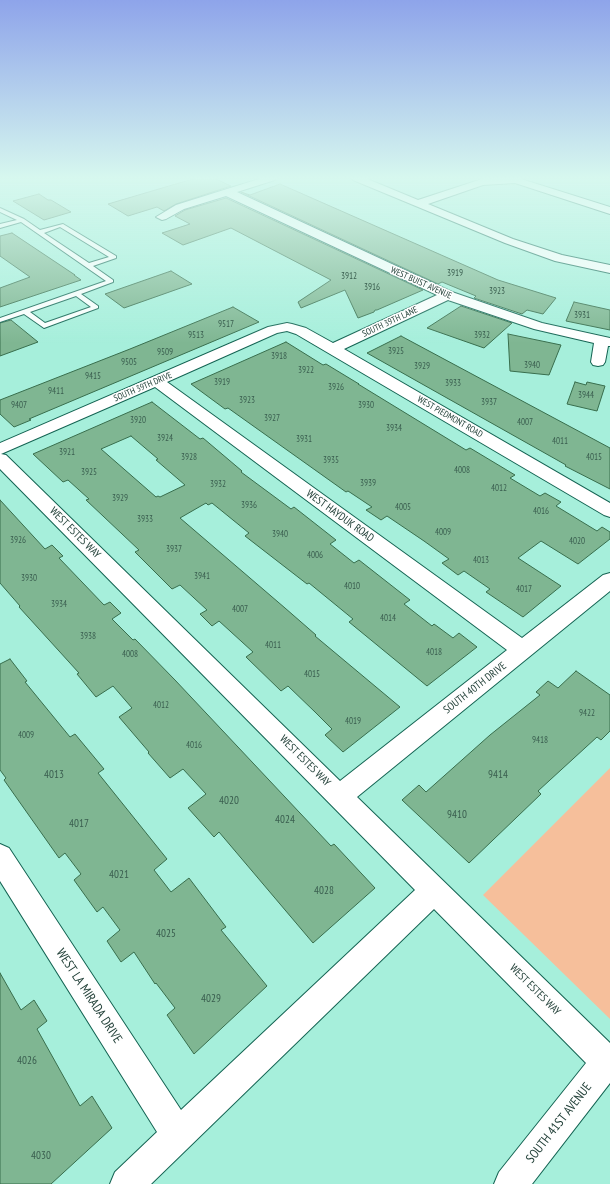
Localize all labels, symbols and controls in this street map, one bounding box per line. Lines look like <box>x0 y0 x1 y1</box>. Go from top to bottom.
street label: WEST BUIST AVENUE <box>389 265 453 301</box>
house number: 3919 <box>447 268 463 278</box>
house number: 3912 <box>341 271 357 281</box>
house number: 3916 <box>364 282 380 292</box>
house number: 3923 <box>489 286 505 296</box>
street label: SOUTH 39TH LANE <box>361 304 419 340</box>
house number: 3931 <box>574 310 590 320</box>
house number: 9517 <box>218 319 234 329</box>
house number: 9513 <box>188 330 204 340</box>
house number: 3932 <box>474 330 490 340</box>
house number: 3925 <box>388 346 404 356</box>
house number: 9509 <box>157 347 173 357</box>
house number: 3918 <box>271 351 287 361</box>
house number: 9505 <box>121 357 137 367</box>
house number: 3940 <box>524 360 540 370</box>
house number: 3929 <box>414 361 430 371</box>
house number: 3922 <box>298 365 314 375</box>
street label: SOUTH 39TH DRIVE <box>112 370 174 404</box>
house number: 9415 <box>85 371 101 381</box>
house number: 3919 <box>214 377 230 387</box>
house number: 3933 <box>445 378 461 388</box>
house number: 3926 <box>328 382 344 392</box>
house number: 9411 <box>48 386 64 396</box>
house number: 3944 <box>578 390 594 400</box>
street label: WEST PIEDMONT ROAD <box>415 394 485 440</box>
house number: 3923 <box>239 395 255 405</box>
house number: 3937 <box>481 397 497 407</box>
house number: 9407 <box>11 400 27 410</box>
house number: 3930 <box>358 400 374 410</box>
house number: 3927 <box>264 413 280 423</box>
house number: 3920 <box>130 415 146 425</box>
house number: 4007 <box>517 417 533 427</box>
house number: 3934 <box>386 423 402 433</box>
house number: 3924 <box>157 433 173 443</box>
house number: 3931 <box>296 434 312 444</box>
house number: 4011 <box>552 436 568 446</box>
house number: 3921 <box>59 447 75 457</box>
house number: 3928 <box>181 452 197 462</box>
house number: 4015 <box>586 452 602 462</box>
house number: 3935 <box>323 455 339 465</box>
house number: 4008 <box>454 465 470 475</box>
house number: 3925 <box>81 467 97 477</box>
house number: 3939 <box>360 478 376 488</box>
house number: 3932 <box>210 479 226 489</box>
house number: 4012 <box>491 483 507 493</box>
street label: WEST HAYDUK ROAD <box>304 487 376 545</box>
house number: 3929 <box>112 493 128 503</box>
house number: 3936 <box>241 500 257 510</box>
house number: 4005 <box>395 502 411 512</box>
street label: WEST ESTES WAY <box>47 505 103 561</box>
house number: 4016 <box>533 506 549 516</box>
house number: 3933 <box>137 514 153 524</box>
house number: 4009 <box>435 527 451 537</box>
house number: 3940 <box>272 529 288 539</box>
house number: 3926 <box>10 535 26 545</box>
house number: 4020 <box>569 536 585 546</box>
house number: 3937 <box>166 544 182 554</box>
house number: 4006 <box>307 550 323 560</box>
house number: 4013 <box>473 555 489 565</box>
house number: 3941 <box>194 571 210 581</box>
house number: 3930 <box>21 573 37 583</box>
house number: 4010 <box>344 581 360 591</box>
house number: 4017 <box>516 584 532 594</box>
house number: 3934 <box>51 599 67 609</box>
house number: 4007 <box>232 604 248 614</box>
house number: 4014 <box>380 613 396 623</box>
house number: 3938 <box>80 631 96 641</box>
house number: 4011 <box>265 640 281 650</box>
house number: 4018 <box>426 647 442 657</box>
house number: 4008 <box>122 649 138 659</box>
street label: SOUTH 40TH DRIVE <box>441 659 509 717</box>
house number: 4015 <box>304 669 320 679</box>
house number: 4012 <box>153 700 169 710</box>
house number: 9422 <box>579 708 595 718</box>
house number: 4019 <box>345 716 361 726</box>
house number: 4009 <box>18 730 34 740</box>
street label: WEST ESTES WAY <box>277 733 333 789</box>
house number: 9418 <box>532 735 548 745</box>
house number: 4016 <box>186 740 202 750</box>
house number: 4013 <box>44 768 64 782</box>
house number: 9414 <box>488 768 508 782</box>
house number: 4020 <box>219 794 239 808</box>
house number: 9410 <box>447 808 467 822</box>
house number: 4024 <box>275 813 295 827</box>
house number: 4017 <box>69 817 89 831</box>
house number: 4021 <box>109 868 129 882</box>
house number: 4028 <box>314 884 334 898</box>
house number: 4025 <box>156 927 176 941</box>
street label: WEST LA MIRADA DRIVE <box>53 946 125 1046</box>
street label: WEST ESTES WAY <box>507 962 563 1018</box>
house number: 4029 <box>201 992 221 1006</box>
house number: 4026 <box>17 1054 37 1068</box>
street label: SOUTH 41ST AVENUE <box>523 1080 595 1166</box>
house number: 4030 <box>31 1149 51 1163</box>

